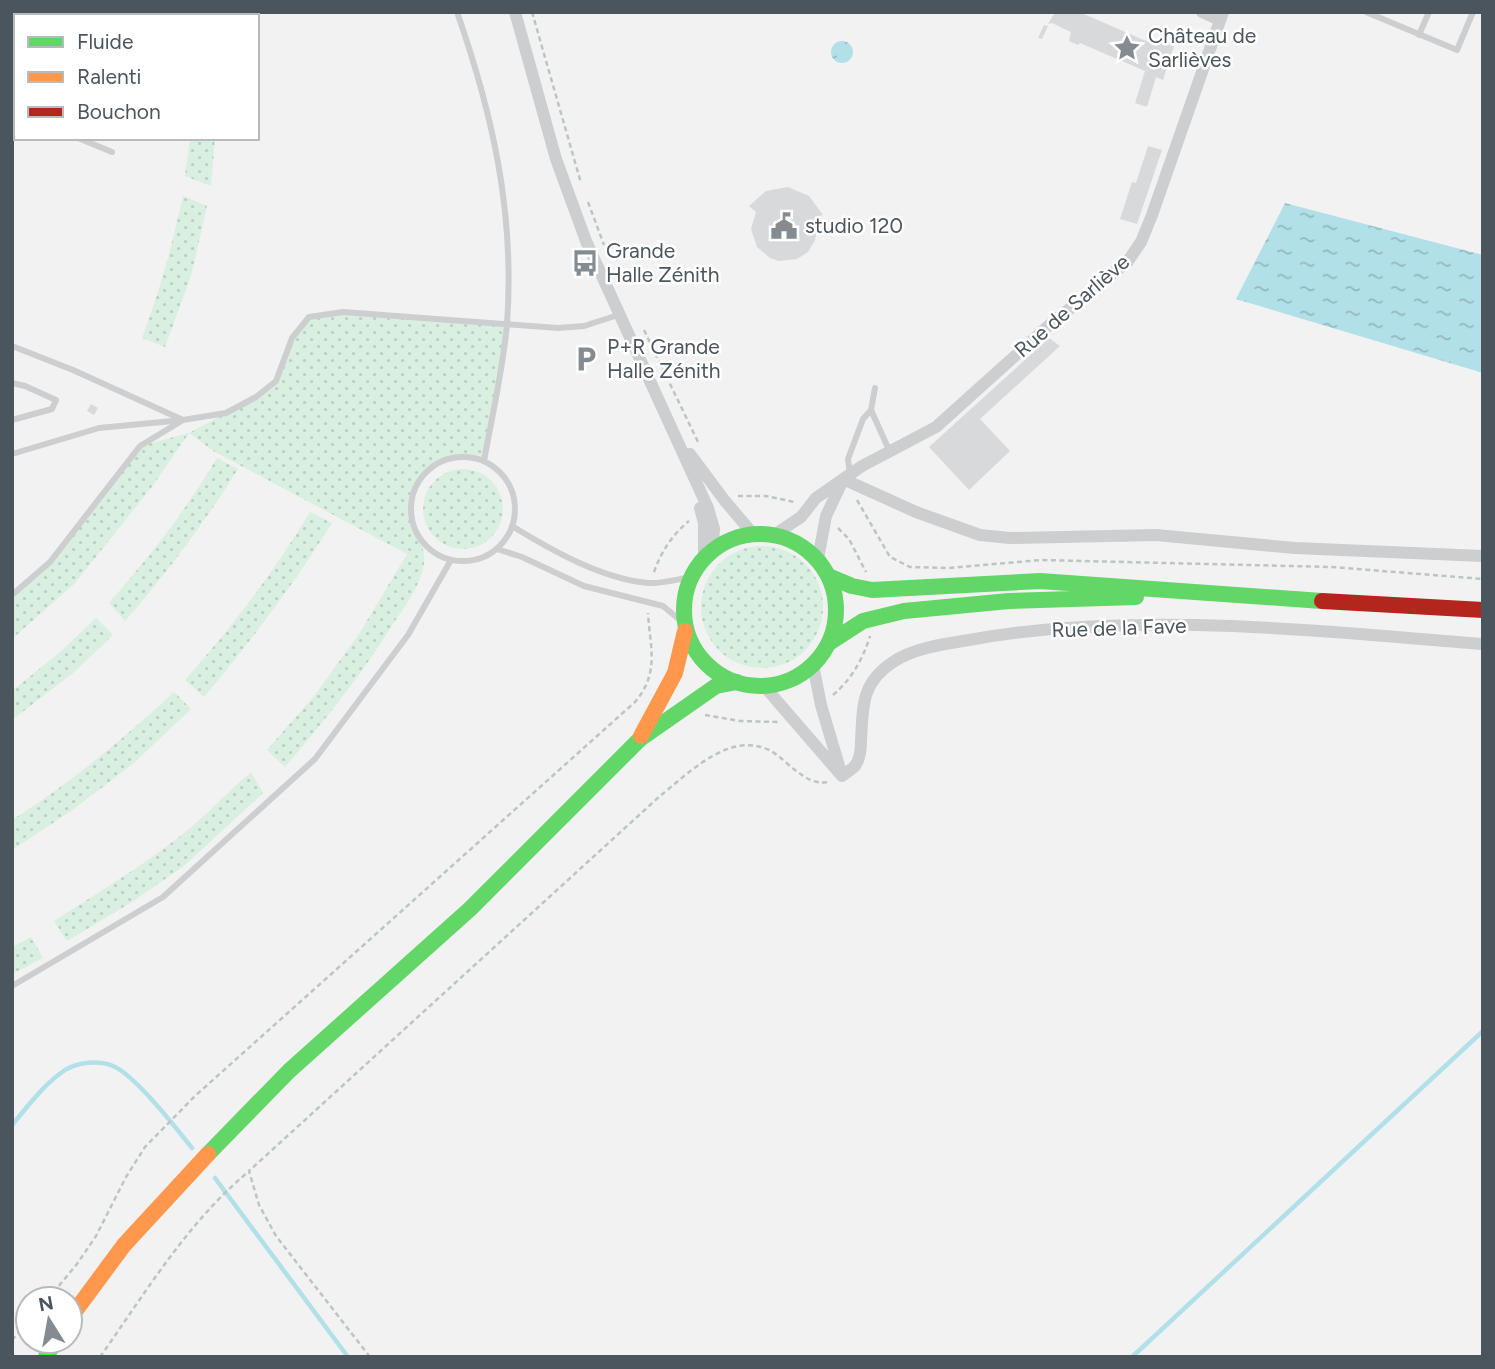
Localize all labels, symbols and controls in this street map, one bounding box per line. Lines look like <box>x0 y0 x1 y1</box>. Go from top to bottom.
legend <box>14 14 259 140</box>
place label: Château de Sarlièves <box>1148 23 1256 72</box>
text: Fluide <box>77 29 133 54</box>
place icon: Château de Sarlièves <box>1112 33 1142 63</box>
text: Ralenti <box>77 64 141 89</box>
text: Bouchon <box>77 99 161 124</box>
public building icon: studio 120 <box>769 211 799 241</box>
place label: studio 120 <box>805 213 903 238</box>
place label: Grande Halle Zénith <box>606 238 720 287</box>
bus stop icon: Grande Halle Zénith <box>570 248 600 278</box>
street label: Rue de Sarliève <box>1009 249 1134 362</box>
place label: P+R Grande Halle Zénith <box>607 334 721 383</box>
parking icon: P+R Grande Halle Zénith <box>571 344 601 374</box>
street label: Rue de la Fave <box>1051 613 1187 642</box>
north arrow <box>14 1285 84 1355</box>
text: N <box>36 1291 55 1316</box>

